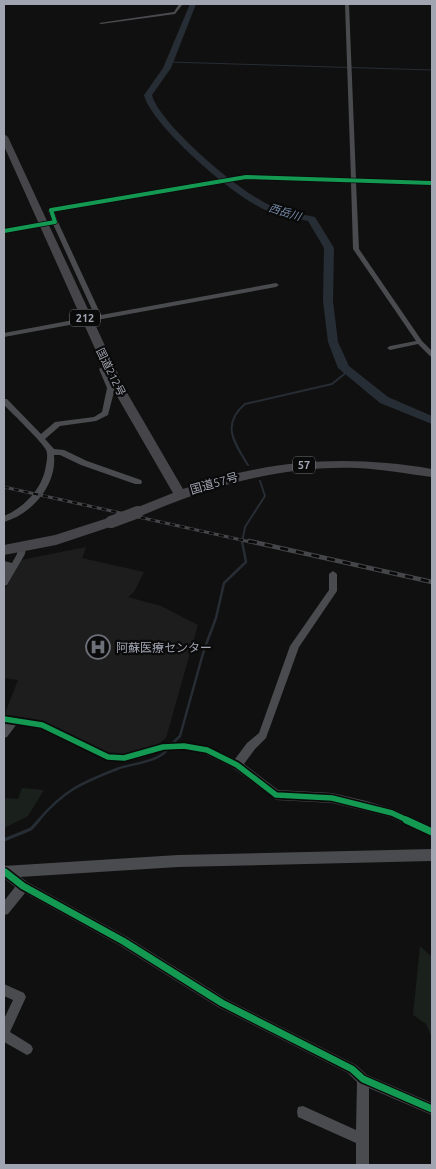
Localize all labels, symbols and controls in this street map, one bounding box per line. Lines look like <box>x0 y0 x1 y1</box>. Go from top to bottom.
water label: 西岳川 <box>267 201 303 223</box>
road number: 212 <box>70 310 100 326</box>
street label: 国道212号 <box>94 346 128 398</box>
road number: 57 <box>293 456 315 474</box>
street label: 国道57号 <box>188 470 240 496</box>
hospital icon: 阿蘇医療センター <box>85 634 111 660</box>
place label: 阿蘇医療センター <box>116 641 212 654</box>

